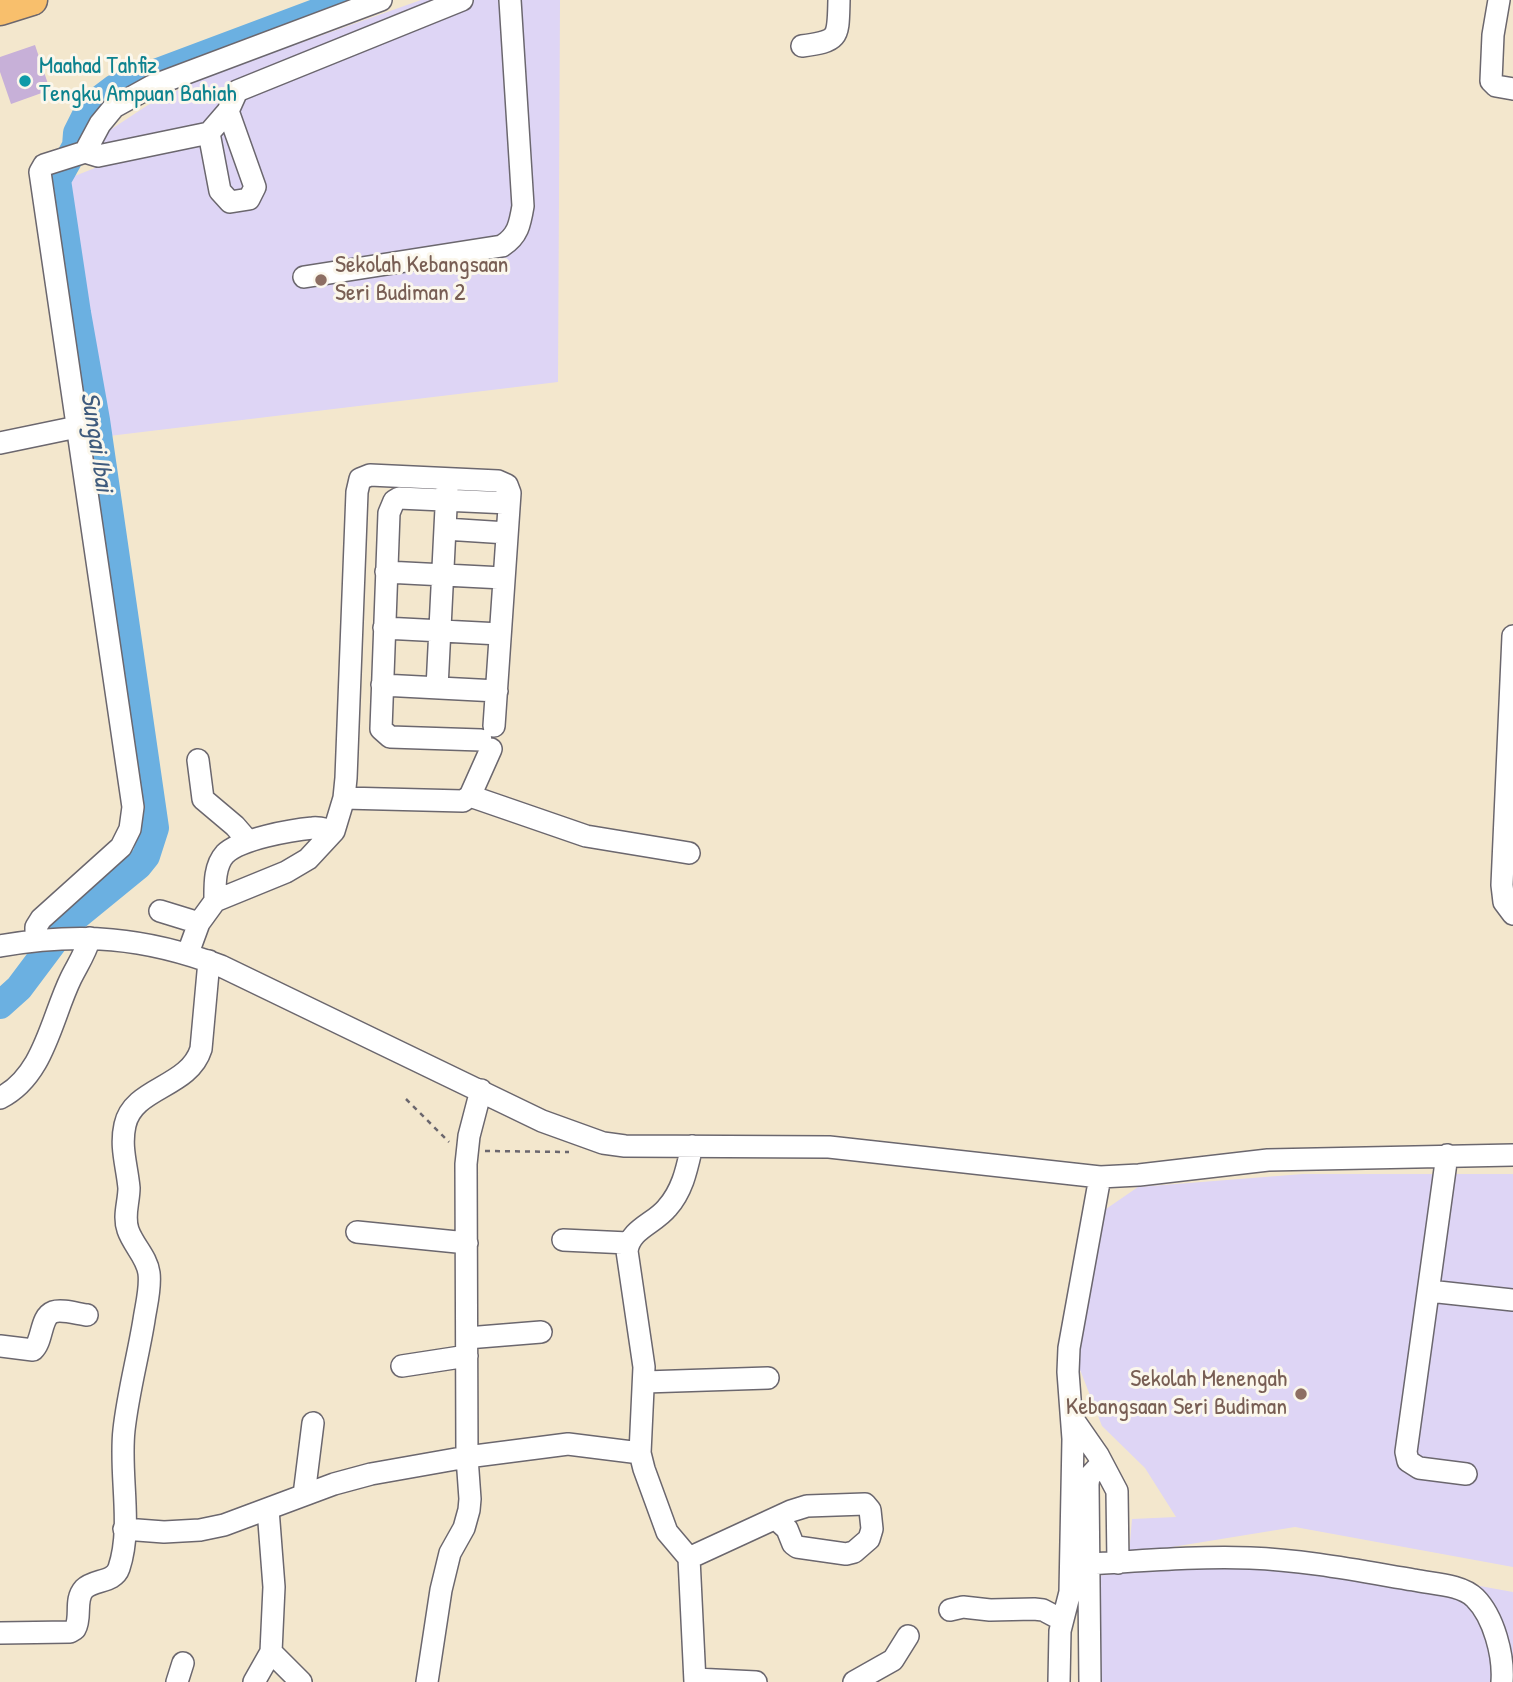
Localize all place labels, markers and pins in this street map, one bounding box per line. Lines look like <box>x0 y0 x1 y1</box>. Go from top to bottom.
place label: Maahad Tahfiz Tengku Ampuan Bahiah <box>39 53 237 109</box>
marker: Maahad Tahfiz Tengku Ampuan Bahiah <box>17 73 33 89</box>
place label: Sekolah Kebangsaan Seri Budiman 2 <box>335 252 508 308</box>
marker: Sekolah Kebangsaan Seri Budiman 2 <box>313 272 329 288</box>
place label: Sekolah Menengah Kebangsaan Seri Budiman <box>1066 1366 1287 1422</box>
marker: Sekolah Menengah Kebangsaan Seri Budiman <box>1293 1386 1309 1402</box>

